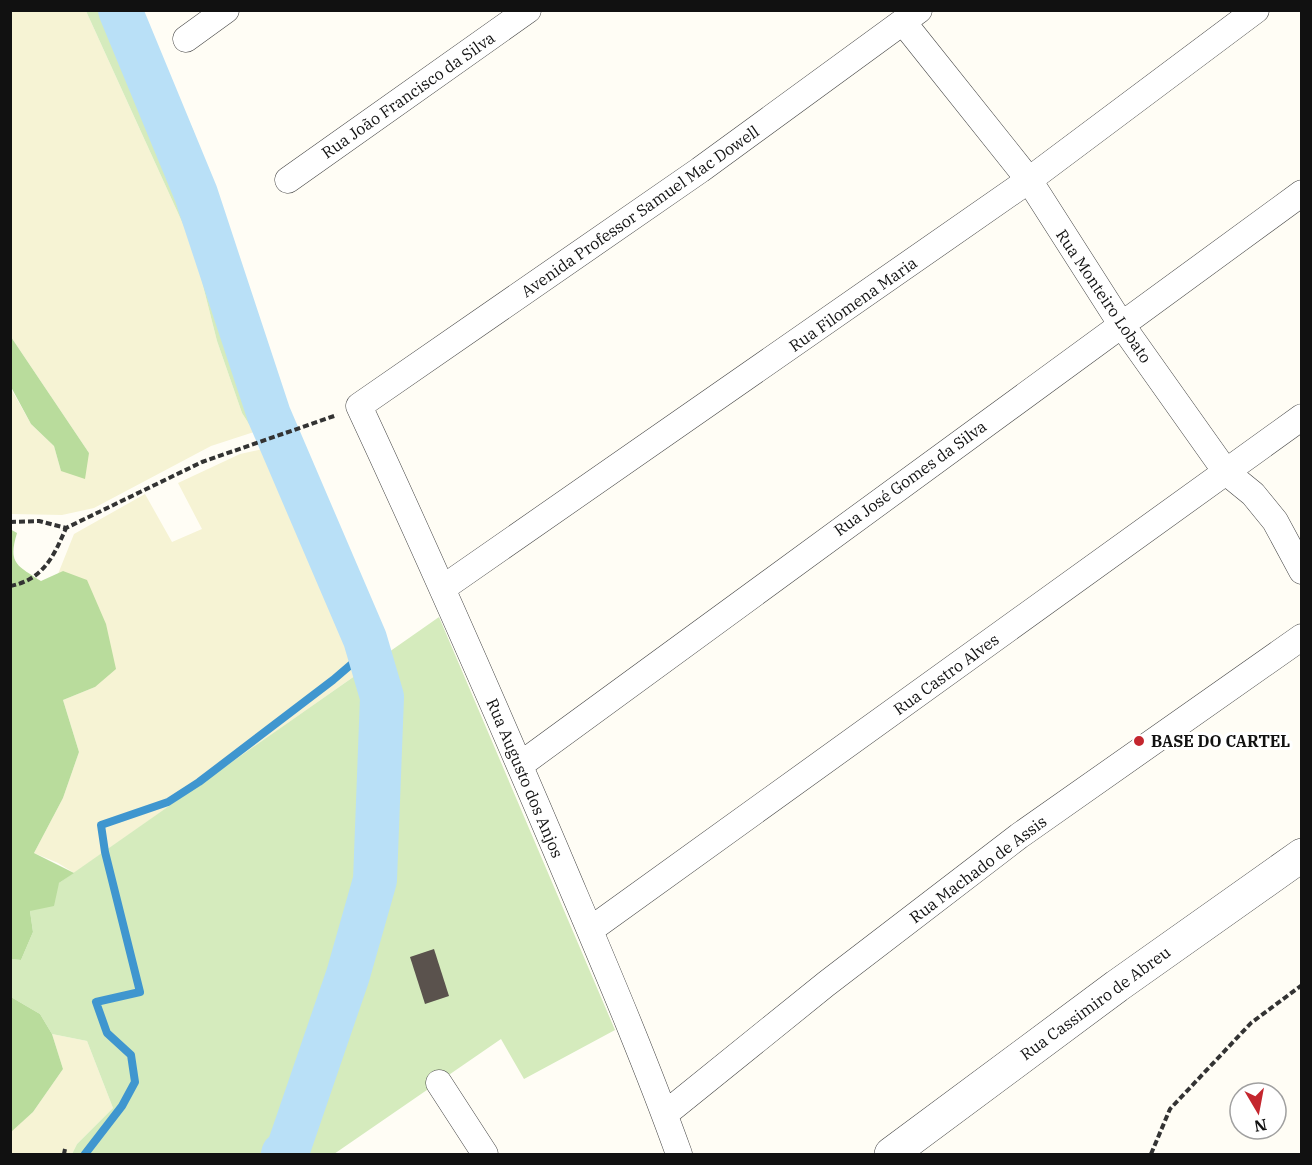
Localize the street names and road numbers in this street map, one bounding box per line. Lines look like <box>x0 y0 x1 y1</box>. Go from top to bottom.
street label: Rua João Francisco da Silva <box>318 27 499 163</box>
street label: Avenida Professor Samuel Mac Dowell <box>517 121 763 301</box>
street label: Rua Monteiro Lobato <box>1052 225 1156 367</box>
street label: Rua Filomena Maria <box>785 252 921 356</box>
street label: Rua José Gomes da Silva <box>830 416 990 540</box>
street label: Rua Castro Alves <box>889 629 1003 719</box>
street label: Rua Augusto dos Anjos <box>482 695 568 861</box>
street label: Rua Machado de Assis <box>905 811 1051 927</box>
street label: Rua Cassimiro de Abreu <box>1016 942 1174 1064</box>

